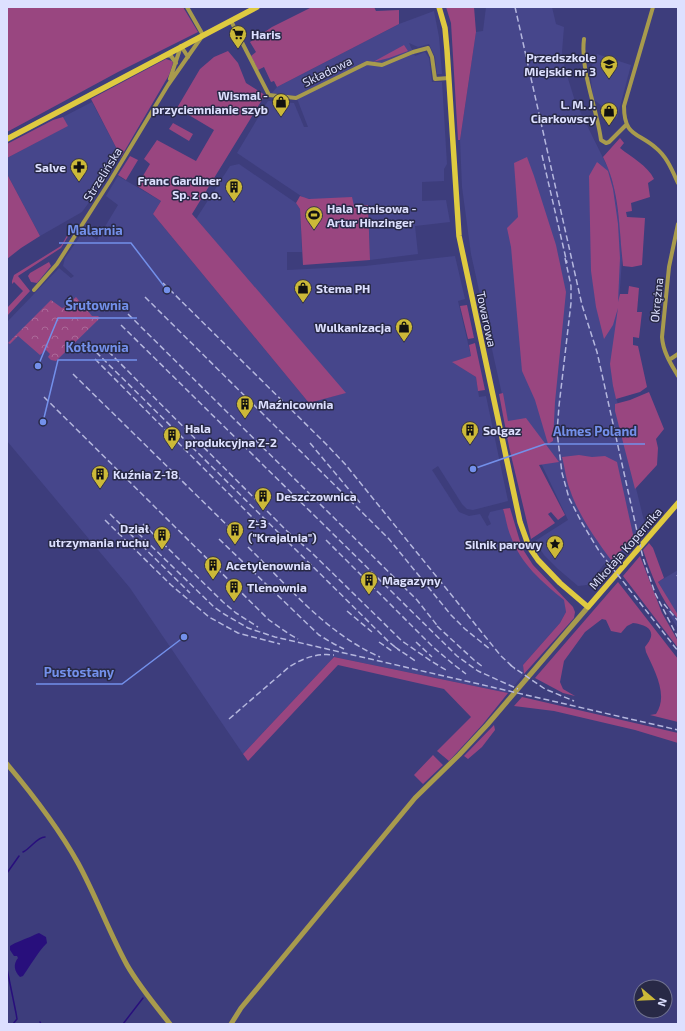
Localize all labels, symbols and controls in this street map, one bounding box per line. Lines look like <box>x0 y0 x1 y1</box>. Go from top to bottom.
supermarket icon: Haris <box>228 24 248 49</box>
place label: Haris <box>251 27 281 41</box>
place label: Przedszkole Miejskie nr 3 <box>524 50 596 79</box>
street label: Składowa <box>300 53 354 89</box>
school or university icon: Przedszkole Miejskie nr 3 <box>599 54 619 79</box>
place label: Wismal - przyciemnianie szyb <box>152 88 268 117</box>
shop icon: Wismal - przyciemnianie szyb <box>271 92 291 117</box>
place label: L. M. J. Ciarkowscy <box>531 97 596 126</box>
shop icon: L. M. J. Ciarkowscy <box>599 101 619 126</box>
street label: Strzelińska <box>80 144 124 204</box>
pharmacy icon: Salve <box>69 157 89 182</box>
place label: Salve <box>35 160 66 174</box>
place label: Franc Gardiner Sp. z o.o. <box>137 173 221 201</box>
building icon: Franc Gardiner Sp. z o.o. <box>224 177 244 202</box>
place label: Hala Tenisowa - Artur Hinzinger <box>327 201 417 229</box>
sports icon: Hala Tenisowa - Artur Hinzinger <box>304 205 324 230</box>
callout: Malarnia <box>59 218 131 243</box>
text: Malarnia <box>67 222 123 238</box>
street label: Okrężna <box>647 277 665 323</box>
shop icon: Stema PH <box>293 278 313 303</box>
place label: Stema PH <box>316 281 370 295</box>
street label: Towarowa <box>474 290 500 348</box>
callout: Śrutownia <box>58 293 137 318</box>
text: Śrutownia <box>65 296 129 313</box>
shop icon: Wulkanizacja <box>394 317 414 342</box>
place label: Wulkanizacja <box>315 320 391 335</box>
callout: Kotłownia <box>58 335 137 360</box>
text: Kotłownia <box>65 339 129 355</box>
building icon: Maźnicownia <box>235 394 255 419</box>
place label: Maźnicownia <box>258 397 333 411</box>
callout: Almes Poland <box>545 419 645 444</box>
building icon: Solgaz <box>460 420 480 445</box>
place label: Hala produkcyjna Z-2 <box>185 421 277 450</box>
place label: Solgaz <box>483 423 521 437</box>
text: Almes Poland <box>553 423 637 439</box>
building icon: Hala produkcyjna Z-2 <box>162 425 182 450</box>
building icon: Kuźnia Z-18 <box>90 464 110 489</box>
place label: Kuźnia Z-18 <box>113 467 178 481</box>
building icon: Deszczownica <box>253 486 273 511</box>
place label: Deszczownica <box>276 489 357 503</box>
street label: Mikołaja Kopernika <box>586 504 665 592</box>
place label: Z-3 ("Krajalnia") <box>248 516 317 545</box>
building icon: Z-3 ("Krajalnia") <box>225 520 245 545</box>
place label: Dział utrzymania ruchu <box>49 521 150 550</box>
building icon: Dział utrzymania ruchu <box>152 525 172 550</box>
place icon: Silnik parowy <box>545 534 565 559</box>
place label: Silnik parowy <box>465 537 542 552</box>
building icon: Acetylenownia <box>203 555 223 580</box>
place label: Acetylenownia <box>226 558 311 573</box>
building icon: Magazyny <box>359 570 379 595</box>
place label: Magazyny <box>382 573 441 588</box>
building icon: Tlenownia <box>224 577 244 602</box>
place label: Tlenownia <box>247 580 307 594</box>
callout: Pustostany <box>36 659 122 684</box>
text: Pustostany <box>44 664 115 680</box>
north arrow <box>633 979 673 1019</box>
text: N <box>655 997 670 1008</box>

